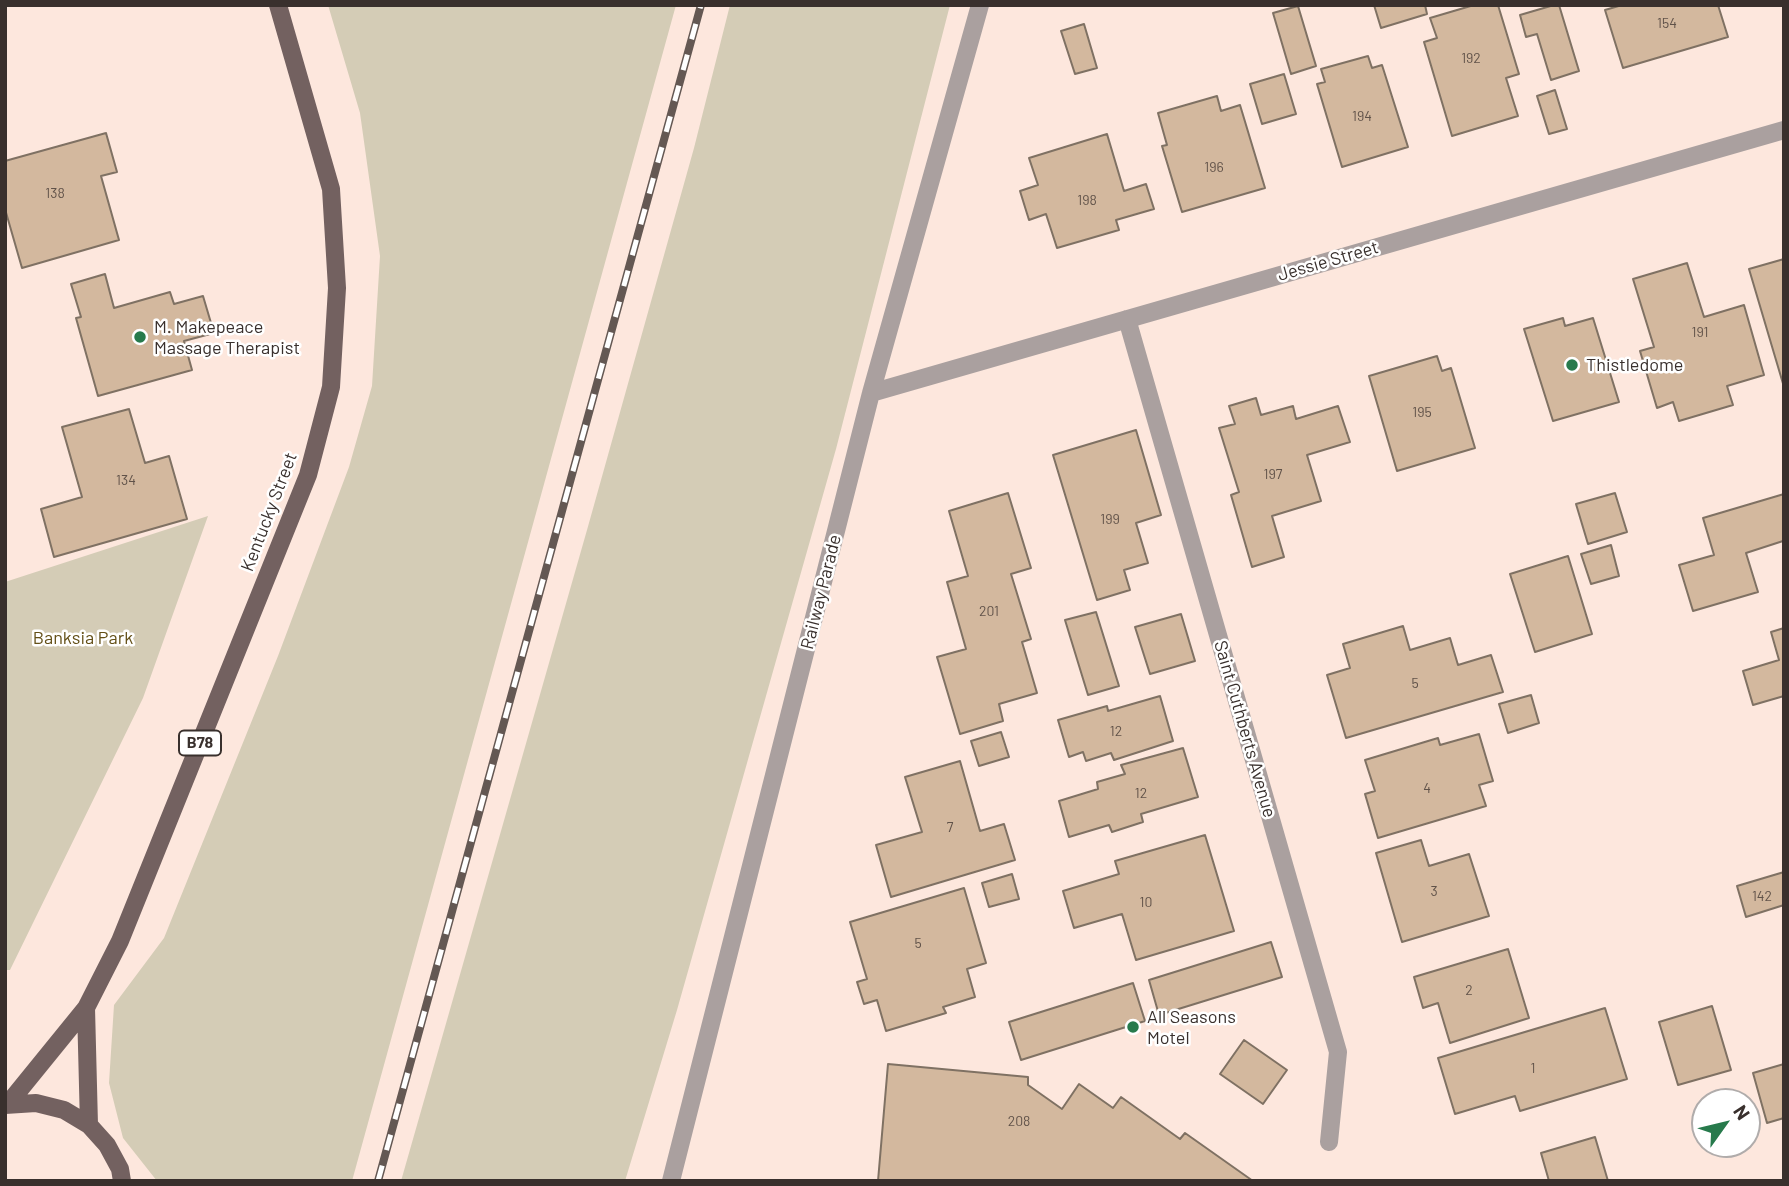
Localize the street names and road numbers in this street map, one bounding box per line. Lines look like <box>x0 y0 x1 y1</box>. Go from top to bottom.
street label: Jessie Street <box>1275 236 1381 286</box>
street label: Kentucky Street <box>236 449 302 575</box>
street label: Railway Parade <box>796 532 846 652</box>
street label: Saint Cuthberts Avenue <box>1209 638 1281 820</box>
road number: B78 <box>179 730 221 756</box>

